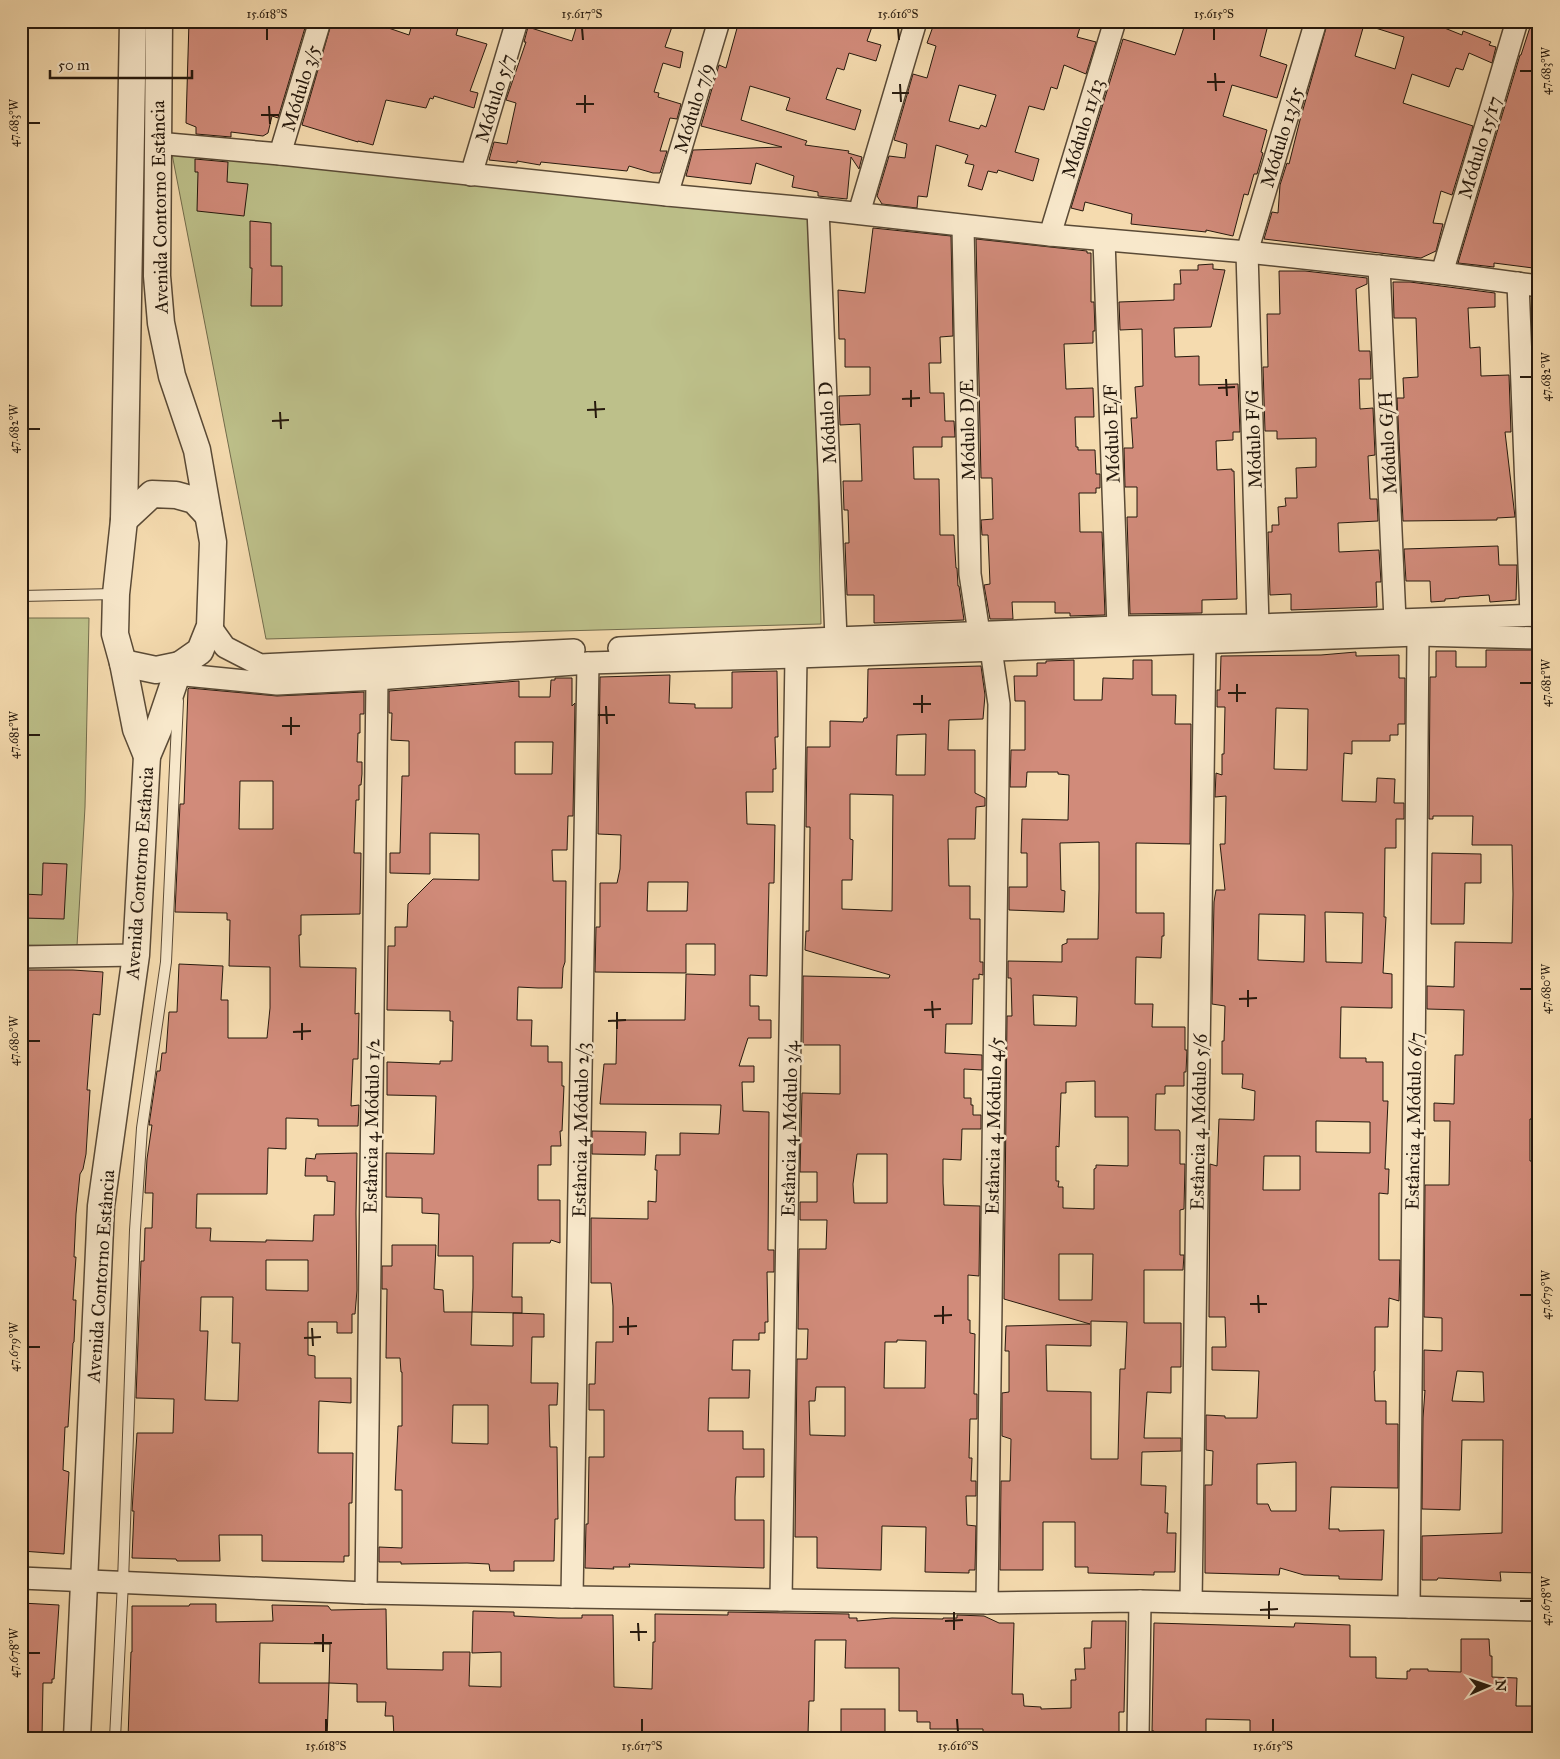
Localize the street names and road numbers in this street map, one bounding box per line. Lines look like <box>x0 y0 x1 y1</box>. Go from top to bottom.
street label: Módulo 3/5 <box>276 42 325 134</box>
street label: Módulo 5/7 <box>470 51 519 145</box>
street label: Módulo 7/9 <box>669 60 718 156</box>
street label: Módulo 11/13 <box>1056 76 1109 181</box>
street label: Módulo 13/15 <box>1255 84 1308 190</box>
street label: Módulo 15/17 <box>1453 93 1506 201</box>
street label: Avenida Contorno Estância <box>146 99 173 315</box>
street label: Módulo D/E <box>955 379 980 481</box>
street label: Módulo D <box>814 381 841 465</box>
street label: Módulo E/F <box>1098 384 1125 484</box>
street label: Módulo F/G <box>1240 389 1267 489</box>
street label: Módulo G/H <box>1373 391 1402 495</box>
street label: Avenida Contorno Estância <box>121 765 158 981</box>
street label: Estância 4 Módulo 5/6 <box>1185 1032 1212 1211</box>
street label: Estância 4 Módulo 6/7 <box>1400 1032 1427 1210</box>
street label: Estância 4 Módulo 4/5 <box>980 1037 1007 1215</box>
street label: Estância 4 Módulo 1/2 <box>358 1038 385 1214</box>
street label: Estância 4 Módulo 3/4 <box>776 1040 803 1217</box>
street label: Estância 4 Módulo 2/3 <box>567 1042 594 1218</box>
street label: Avenida Contorno Estância <box>82 1168 119 1384</box>

